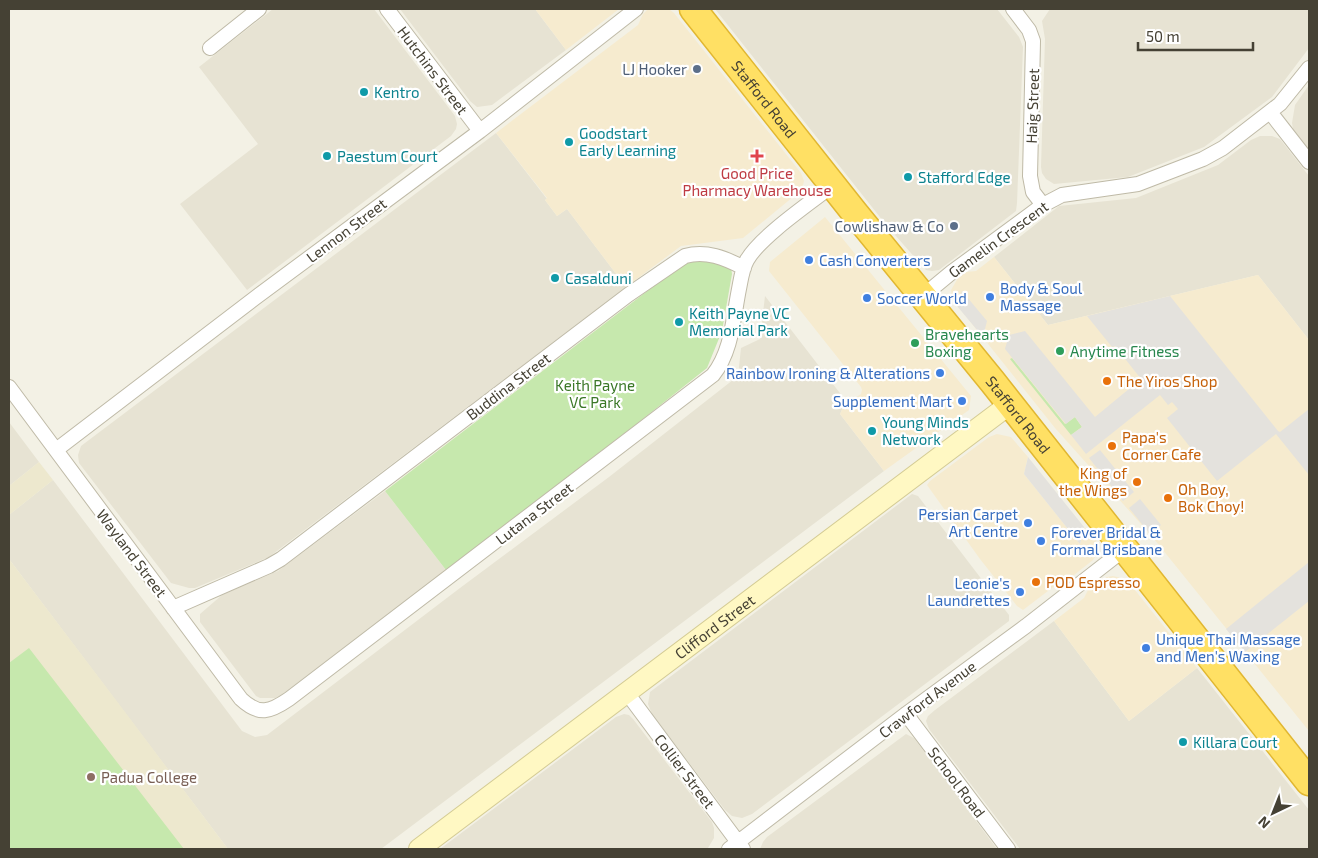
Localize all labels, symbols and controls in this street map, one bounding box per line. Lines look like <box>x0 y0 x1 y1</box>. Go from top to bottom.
scale bar <box>1138 20 1253 52</box>
street label: Hutchins Street <box>394 22 472 118</box>
text: 50 m <box>1146 27 1180 45</box>
street label: Stafford Road <box>728 57 801 141</box>
place label: LJ Hooker <box>622 60 687 78</box>
marker: LJ Hooker <box>691 63 703 75</box>
street label: Haig Street <box>1022 68 1042 144</box>
place label: Kentro <box>374 83 420 101</box>
marker: Kentro <box>358 86 370 98</box>
place label: Goodstart Early Learning <box>579 124 677 159</box>
marker: Goodstart Early Learning <box>563 136 575 148</box>
place label: Paestum Court <box>337 147 438 165</box>
marker: Paestum Court <box>321 150 333 162</box>
marker: Good Price Pharmacy Warehouse <box>751 150 763 162</box>
place label: Good Price Pharmacy Warehouse <box>683 164 831 199</box>
place label: Stafford Edge <box>918 168 1011 186</box>
marker: Stafford Edge <box>902 171 914 183</box>
street label: Lennon Street <box>302 194 390 266</box>
street label: Gamelin Crescent <box>945 197 1052 281</box>
place label: Cowlishaw & Co <box>834 217 944 235</box>
marker: Cowlishaw & Co <box>948 220 960 232</box>
place label: Cash Converters <box>819 251 931 269</box>
marker: Cash Converters <box>803 254 815 266</box>
place label: Casalduni <box>565 269 632 287</box>
marker: Casalduni <box>549 272 561 284</box>
place label: Body & Soul Massage <box>1000 279 1083 314</box>
place label: Soccer World <box>877 289 967 307</box>
marker: Body & Soul Massage <box>984 291 996 303</box>
marker: Soccer World <box>861 292 873 304</box>
place label: Keith Payne VC Memorial Park <box>689 304 790 339</box>
marker: Keith Payne VC Memorial Park <box>673 316 685 328</box>
place label: Bravehearts Boxing <box>925 325 1009 360</box>
marker: Bravehearts Boxing <box>909 337 921 349</box>
place label: Anytime Fitness <box>1070 342 1180 360</box>
marker: Anytime Fitness <box>1054 345 1066 357</box>
street label: Buddina Street <box>462 348 554 424</box>
place label: Rainbow Ironing & Alterations <box>726 364 930 382</box>
marker: Rainbow Ironing & Alterations <box>934 367 946 379</box>
street label: Stafford Road <box>982 372 1055 457</box>
place label: The Yiros Shop <box>1117 372 1217 390</box>
marker: The Yiros Shop <box>1101 375 1113 387</box>
park label: Keith Payne VC Park <box>555 376 635 411</box>
place label: Supplement Mart <box>833 392 952 410</box>
marker: Supplement Mart <box>956 395 968 407</box>
place label: Young Minds Network <box>882 413 969 448</box>
marker: Young Minds Network <box>866 425 878 437</box>
place label: Papa's Corner Cafe <box>1122 428 1201 463</box>
marker: Papa's Corner Cafe <box>1106 440 1118 452</box>
place label: King of the Wings <box>1059 464 1127 499</box>
marker: King of the Wings <box>1131 476 1143 488</box>
street label: Lutana Street <box>492 478 576 548</box>
place label: Oh Boy, Bok Choy! <box>1178 480 1244 515</box>
marker: Oh Boy, Bok Choy! <box>1162 492 1174 504</box>
place label: Persian Carpet Art Centre <box>918 505 1018 540</box>
street label: Wayland Street <box>93 506 171 601</box>
marker: Persian Carpet Art Centre <box>1022 517 1034 529</box>
place label: Forever Bridal & Formal Brisbane <box>1051 523 1162 558</box>
marker: Forever Bridal & Formal Brisbane <box>1035 535 1047 547</box>
place label: POD Espresso <box>1046 573 1141 591</box>
place label: Leonie's Laundrettes <box>927 574 1010 609</box>
marker: POD Espresso <box>1030 576 1042 588</box>
marker: Leonie's Laundrettes <box>1014 586 1026 598</box>
street label: Clifford Street <box>671 590 758 662</box>
place label: Unique Thai Massage and Men's Waxing <box>1156 630 1301 665</box>
marker: Unique Thai Massage and Men's Waxing <box>1140 642 1152 654</box>
street label: Crawford Avenue <box>875 657 979 741</box>
street label: Collier Street <box>651 730 719 812</box>
place label: Killara Court <box>1193 733 1278 751</box>
marker: Killara Court <box>1177 736 1189 748</box>
street label: School Road <box>925 743 989 821</box>
place label: Padua College <box>101 768 197 786</box>
marker: Padua College <box>85 771 97 783</box>
north arrow <box>1248 788 1298 838</box>
text: N <box>1254 813 1273 833</box>

